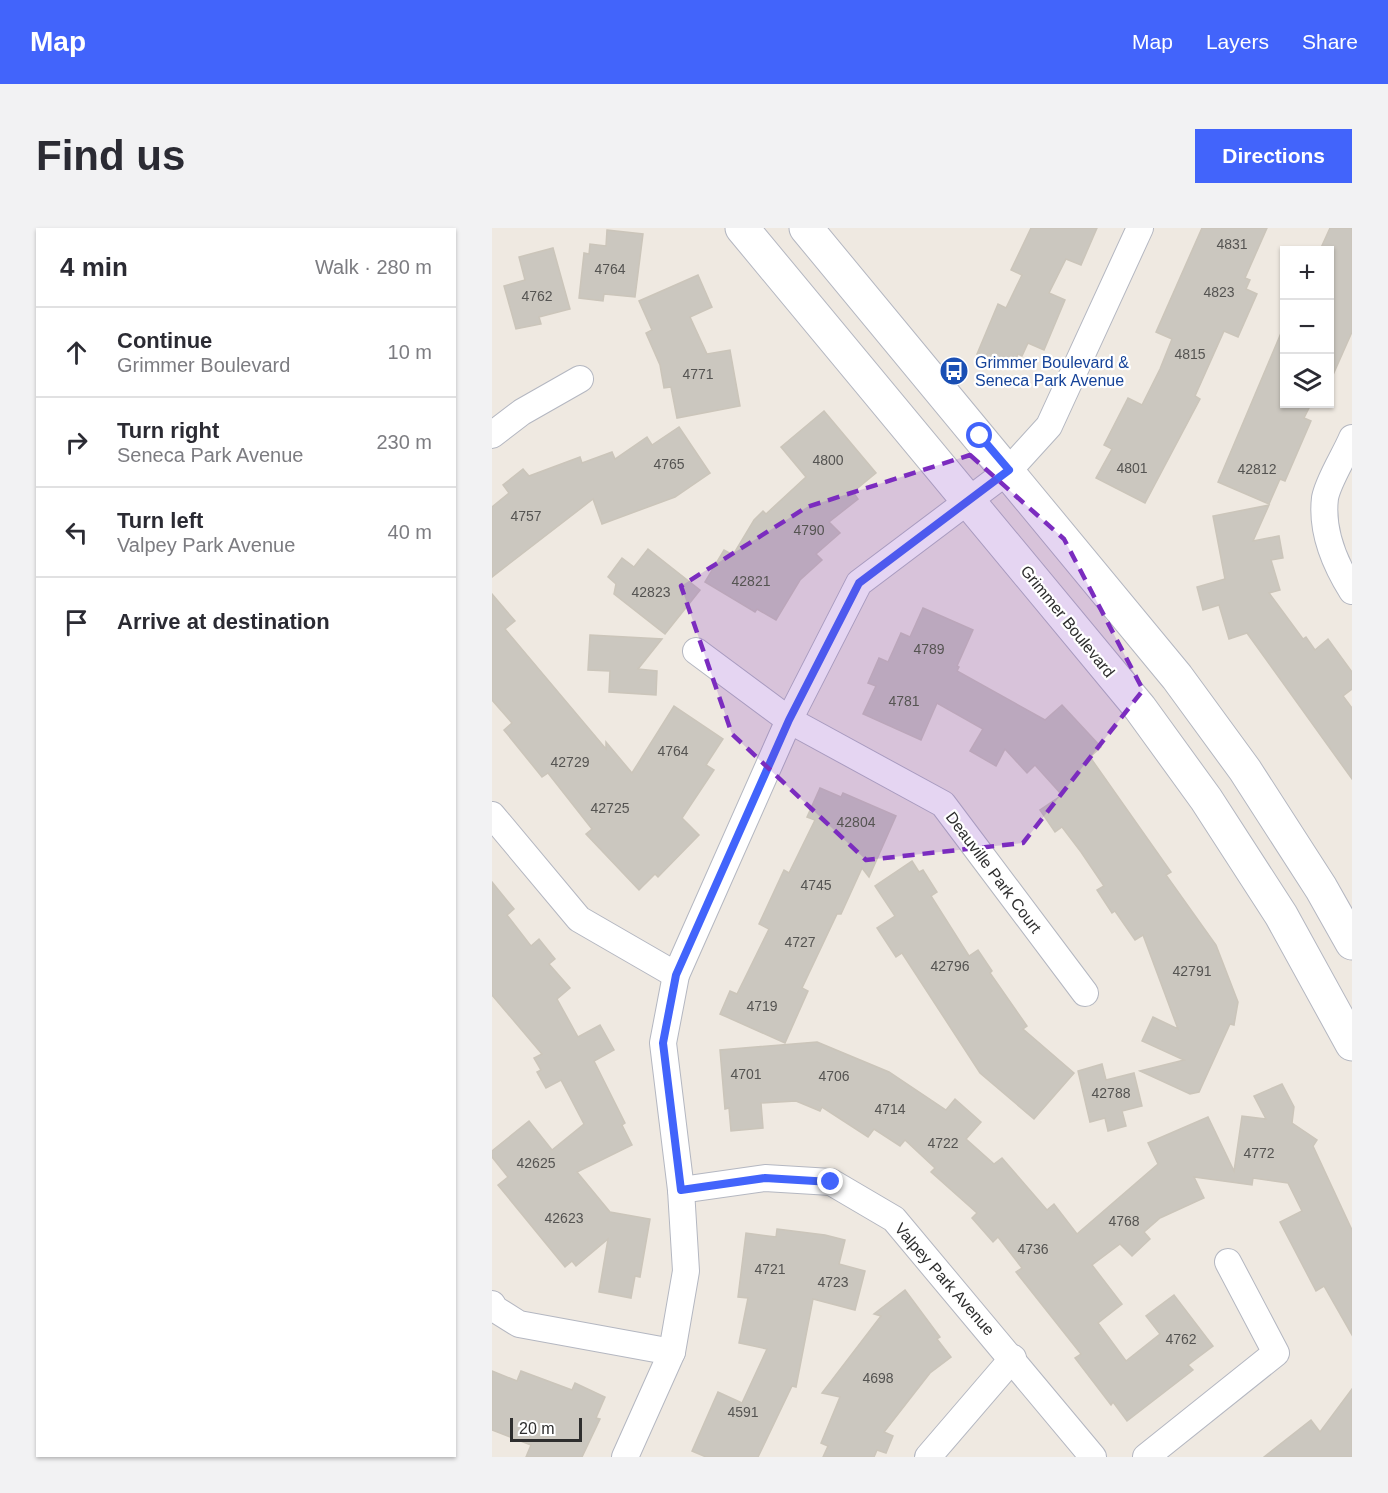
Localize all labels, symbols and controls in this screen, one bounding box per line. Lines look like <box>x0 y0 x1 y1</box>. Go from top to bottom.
text: Map <box>30 26 86 57</box>
text: Map <box>1132 30 1173 53</box>
text: Layers <box>1206 30 1269 53</box>
text: Share <box>1302 30 1358 53</box>
button: Directions <box>1195 129 1352 183</box>
text: Find us <box>36 132 185 179</box>
house number: 4831 <box>1216 236 1248 252</box>
map controls <box>1280 246 1334 408</box>
button: + <box>1280 246 1334 300</box>
text: 4 min <box>60 252 128 282</box>
text: Walk · 280 m <box>315 256 432 278</box>
house number: 4764 <box>594 261 626 277</box>
house number: 4823 <box>1203 284 1235 300</box>
house number: 4762 <box>521 288 553 304</box>
button: − <box>1280 300 1334 354</box>
text: Continue <box>117 328 212 353</box>
icon: ahead <box>60 336 93 369</box>
text: 10 m <box>388 341 432 363</box>
house number: 4815 <box>1174 346 1206 362</box>
text: Grimmer Boulevard <box>117 354 290 376</box>
place label: Grimmer Boulevard & Seneca Park Avenue <box>975 354 1129 389</box>
button: layers <box>1280 354 1334 408</box>
bus stop icon: Grimmer Boulevard & Seneca Park Avenue <box>938 355 970 387</box>
house number: 4771 <box>682 366 714 382</box>
text: Turn right <box>117 418 219 443</box>
route start <box>966 422 992 448</box>
icon: right <box>60 426 93 459</box>
text: 230 m <box>376 431 432 453</box>
text: Seneca Park Avenue <box>117 444 303 466</box>
house number: 4800 <box>812 452 844 468</box>
house number: 4765 <box>653 456 685 472</box>
house number: 4801 <box>1116 460 1148 476</box>
house number: 42812 <box>1238 461 1277 477</box>
text: Turn left <box>117 508 203 533</box>
house number: 4757 <box>510 508 542 524</box>
icon: left <box>60 516 93 549</box>
text: 40 m <box>388 521 432 543</box>
house number: 4790 <box>793 522 825 538</box>
text: Valpey Park Avenue <box>117 534 295 556</box>
street label: Grimmer Boulevard <box>1017 562 1118 681</box>
house number: 42821 <box>732 573 771 589</box>
house number: 42823 <box>632 584 671 600</box>
icon: arrive <box>60 606 93 639</box>
text: Arrive at destination <box>117 609 330 634</box>
house number: 4789 <box>913 641 945 657</box>
house number: 4781 <box>888 693 920 709</box>
house number: 4764 <box>657 743 689 759</box>
house number: 42729 <box>551 754 590 770</box>
house number: 42725 <box>591 800 630 816</box>
street label: Deauville Park Court <box>943 809 1045 936</box>
house number: 42804 <box>837 814 876 830</box>
house number: 4745 <box>800 877 832 893</box>
house number: 4727 <box>784 934 816 950</box>
house number: 42796 <box>931 958 970 974</box>
house number: 42791 <box>1173 963 1212 979</box>
house number: 4719 <box>746 998 778 1014</box>
house number: 4701 <box>730 1066 762 1082</box>
house number: 4706 <box>818 1068 850 1084</box>
house number: 42788 <box>1092 1085 1131 1101</box>
house number: 4714 <box>874 1101 906 1117</box>
house number: 4722 <box>927 1135 959 1151</box>
house number: 4772 <box>1243 1145 1275 1161</box>
house number: 42625 <box>517 1155 556 1171</box>
route end <box>817 1168 843 1194</box>
house number: 42623 <box>545 1210 584 1226</box>
house number: 4768 <box>1108 1213 1140 1229</box>
street label: Valpey Park Avenue <box>891 1220 998 1339</box>
house number: 4736 <box>1017 1241 1049 1257</box>
house number: 4721 <box>754 1261 786 1277</box>
house number: 4723 <box>817 1274 849 1290</box>
house number: 4762 <box>1165 1331 1197 1347</box>
house number: 4698 <box>862 1370 894 1386</box>
house number: 4591 <box>727 1404 759 1420</box>
scale bar <box>510 1415 582 1442</box>
text: 20 m <box>519 1420 555 1437</box>

